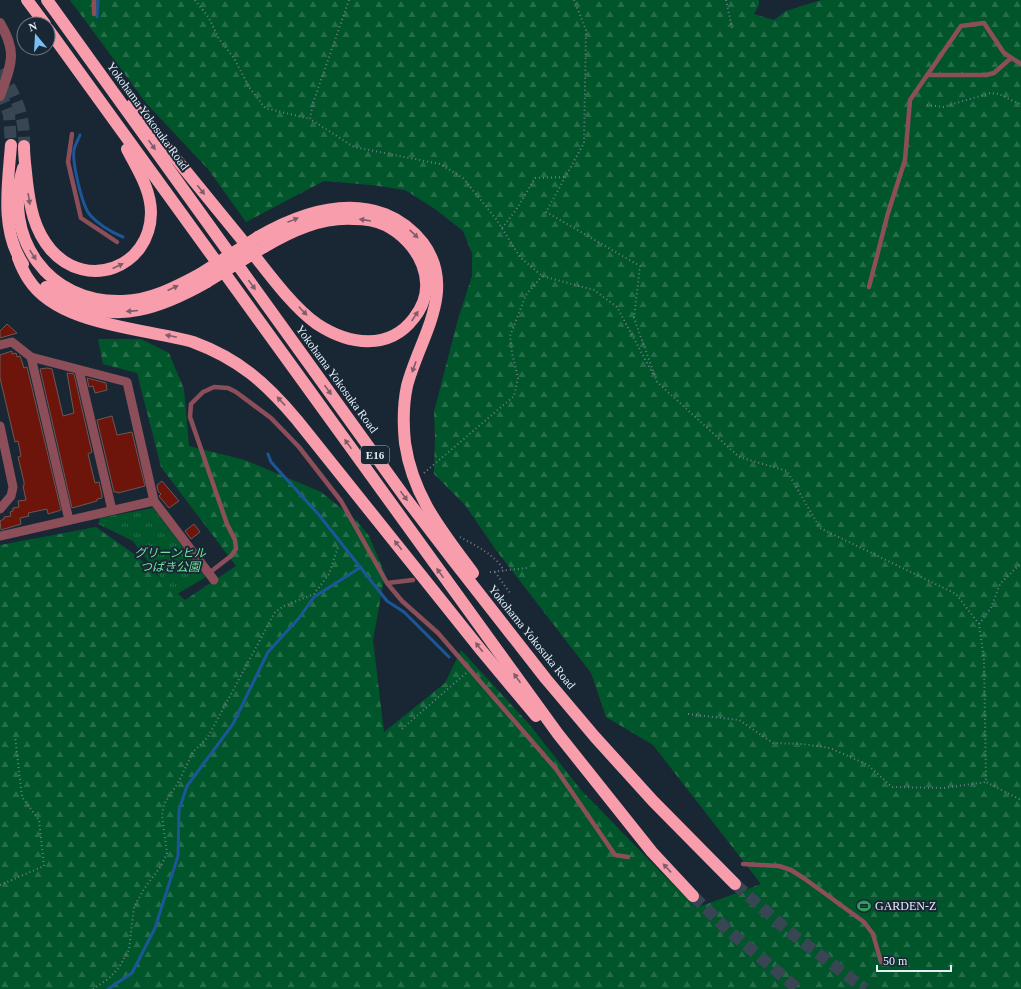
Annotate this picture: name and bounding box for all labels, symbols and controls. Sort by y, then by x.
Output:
north arrow [16,16,56,56]
text: N [27,20,39,33]
street label: Yokohama Yokosuka Road [104,59,192,173]
one-way arrow [148,140,156,151]
one-way arrow [197,184,206,195]
one-way arrow [26,193,32,205]
one-way arrow [287,216,299,222]
one-way arrow [359,217,371,223]
one-way arrow [409,229,419,239]
one-way arrow [29,250,37,261]
one-way arrow [112,263,123,269]
one-way arrow [248,279,257,290]
one-way arrow [167,285,179,291]
one-way arrow [298,306,308,316]
one-way arrow [126,307,138,314]
one-way arrow [411,310,419,321]
street label: Yokohama Yokosuka Road [293,322,381,436]
one-way arrow [164,333,177,339]
one-way arrow [410,362,416,374]
one-way arrow [324,385,333,396]
one-way arrow [276,396,285,406]
one-way arrow [344,439,352,450]
road number: E16 [361,446,389,464]
one-way arrow [400,490,409,501]
one-way arrow [393,540,402,551]
park label: グリーンヒル つばき公園 [134,546,207,574]
one-way arrow [436,567,444,578]
street label: Yokohama Yokosuka Road [486,582,578,692]
one-way arrow [474,642,483,653]
one-way arrow [513,672,521,683]
one-way arrow [662,862,671,873]
sports icon: GARDEN-Z [856,898,872,914]
place label: GARDEN-Z [875,899,936,913]
scale bar [877,947,951,973]
text: 50 m [883,954,908,968]

